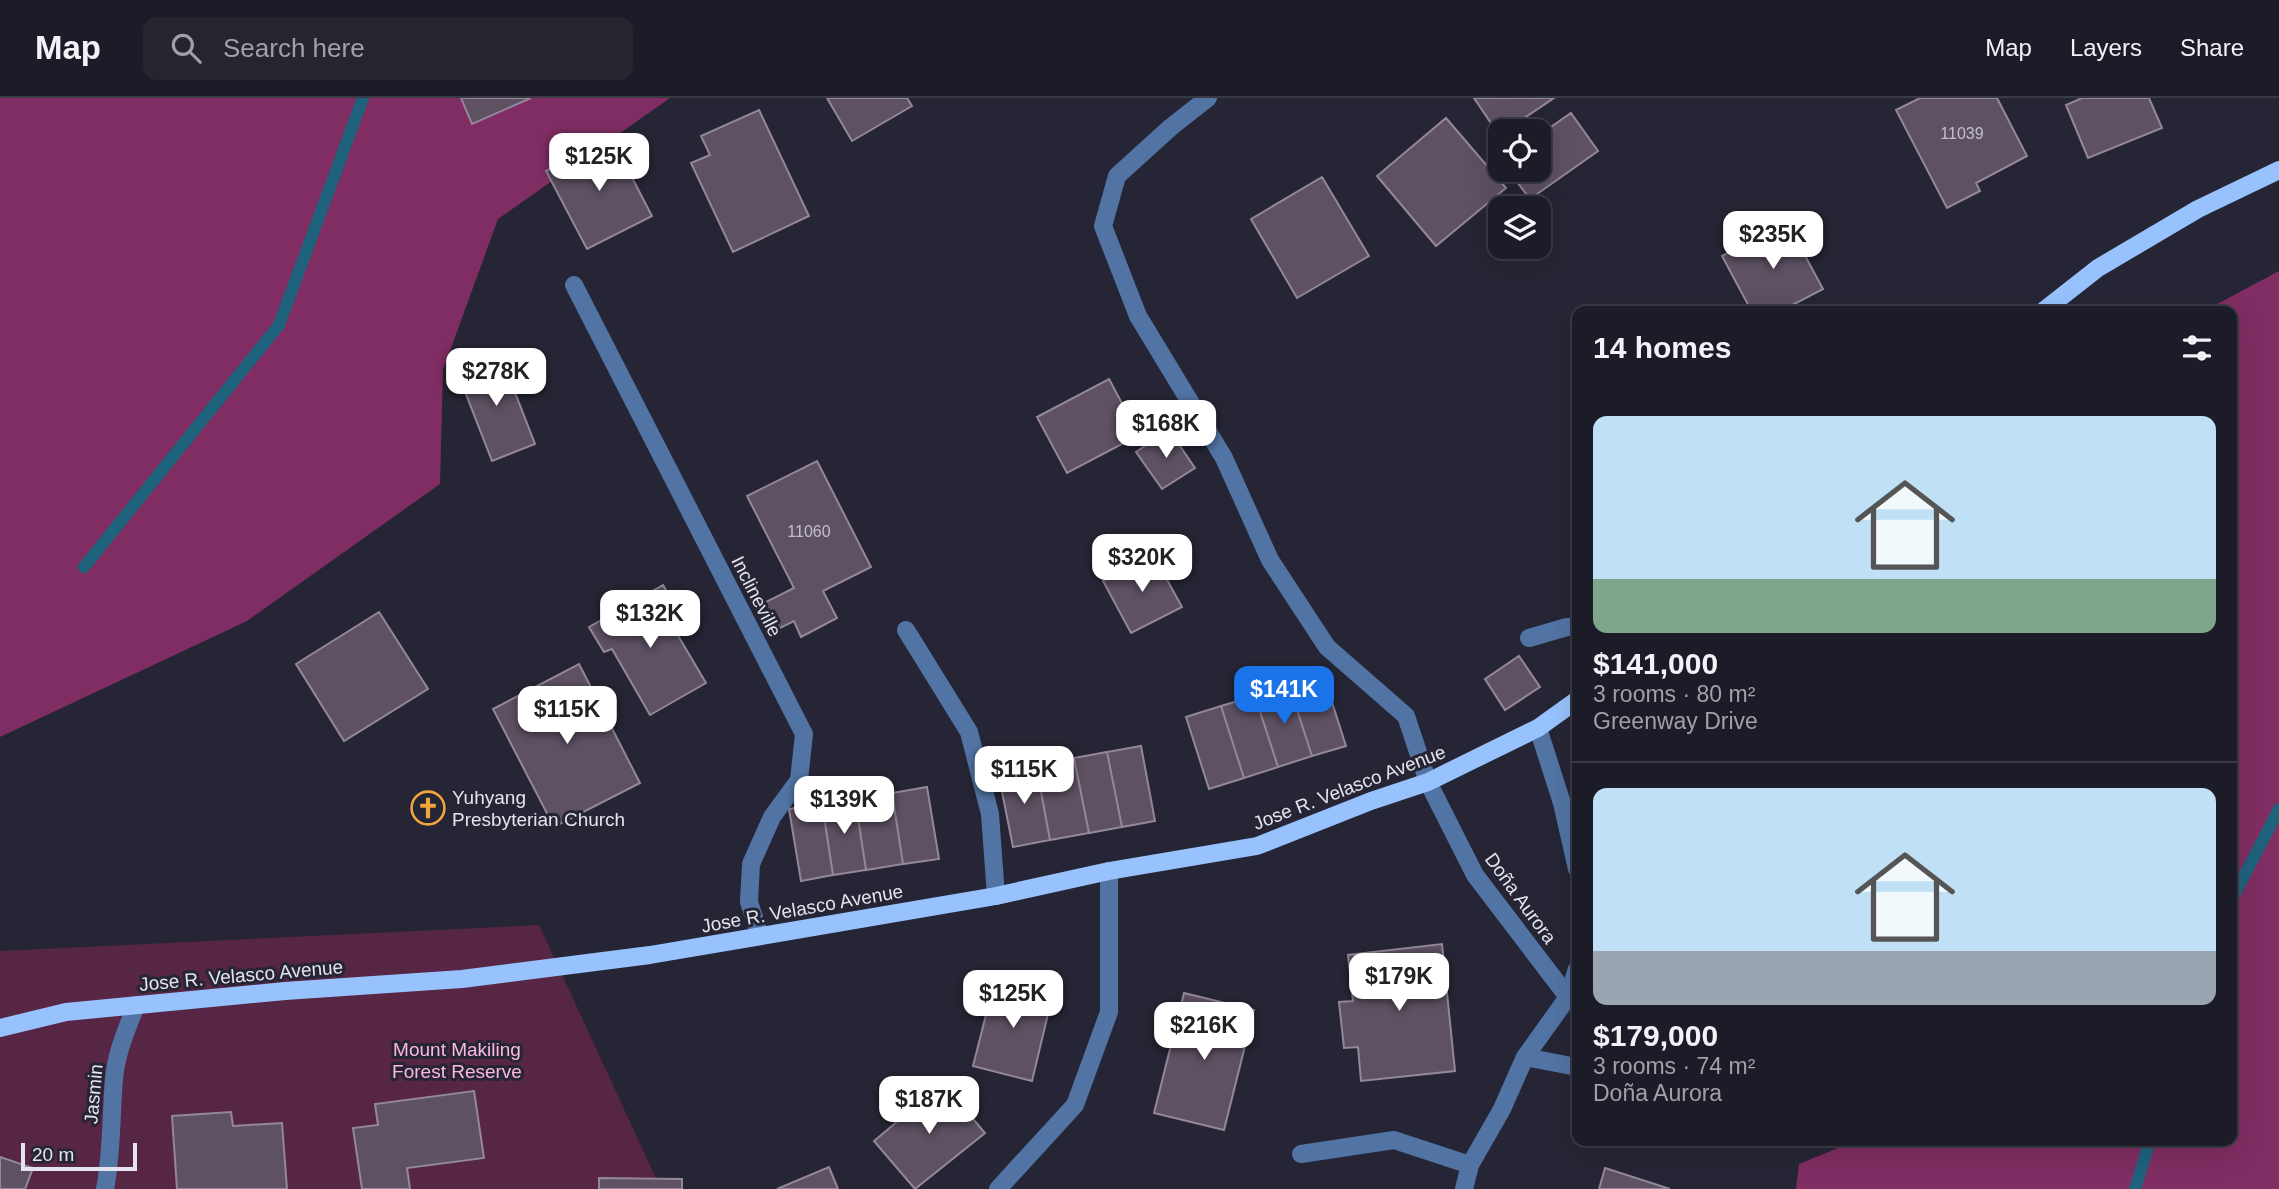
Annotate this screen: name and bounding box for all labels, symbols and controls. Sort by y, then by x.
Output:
search box [143,17,633,80]
text: Map [35,29,101,66]
icon: search [167,29,205,67]
text: Search here [223,33,365,63]
text: Map [1985,34,2032,61]
text: Layers [2070,34,2142,61]
text: Share [2180,34,2244,61]
map controls [1488,119,1551,259]
button: locate [1488,119,1551,182]
house number: 11039 [1940,125,1984,142]
pin: $125K [550,134,648,193]
text: $125K [565,143,633,169]
button: layers [1488,196,1551,259]
pin: $235K [1724,212,1822,271]
text: $235K [1739,221,1807,247]
icon: filters [2178,329,2216,367]
text: 14 homes [1593,331,1731,364]
pin: $278K [447,348,545,408]
text: $278K [462,358,530,384]
pin: $168K [1117,400,1215,460]
text: $168K [1132,410,1200,436]
icon: home [1842,462,1968,588]
house number: 11060 [787,523,831,540]
pin: $320K [1093,534,1191,594]
text: $320K [1108,544,1176,570]
street label: Inclineville [727,552,786,640]
pin: $132K [601,590,699,650]
text: $132K [616,600,684,626]
text: $141,000 [1593,647,1718,680]
pin: $141K [1235,666,1333,726]
text: $141K [1250,676,1318,702]
text: 3 rooms · 80 m² [1593,681,1755,707]
pin: $115K [518,686,616,746]
text: $115K [534,696,600,722]
text: Greenway Drive [1593,708,1758,734]
street label: Jose R. Velasco Avenue [1250,741,1448,834]
pin: $115K [975,746,1073,806]
text: $115K [991,756,1057,782]
pin: $139K [795,776,893,836]
text: $139K [810,786,878,812]
place label: Yuhyang Presbyterian Church [452,787,625,830]
church icon: Yuhyang Presbyterian Church [409,789,447,827]
icon: home [1842,834,1968,960]
street label: Doña Aurora [1481,849,1561,948]
street label: Jose R. Velasco Avenue [700,880,905,937]
pin: $179K [1350,954,1448,1013]
street label: Jose R. Velasco Avenue [138,956,344,995]
text: $179K [1365,963,1433,989]
pin: $125K [964,970,1062,1030]
text: $125K [979,980,1047,1006]
pin: $216K [1155,1002,1253,1062]
text: $216K [1170,1012,1238,1038]
text: $179,000 [1593,1019,1718,1052]
park label: Mount Makiling Forest Reserve [392,1039,522,1082]
text: 3 rooms · 74 m² [1593,1053,1755,1079]
street label: Jasmin [80,1063,107,1125]
pin: $187K [880,1076,978,1136]
text: Doña Aurora [1593,1080,1722,1106]
text: $187K [895,1086,963,1112]
scale bar [21,1140,136,1172]
text: 20 m [32,1144,74,1165]

